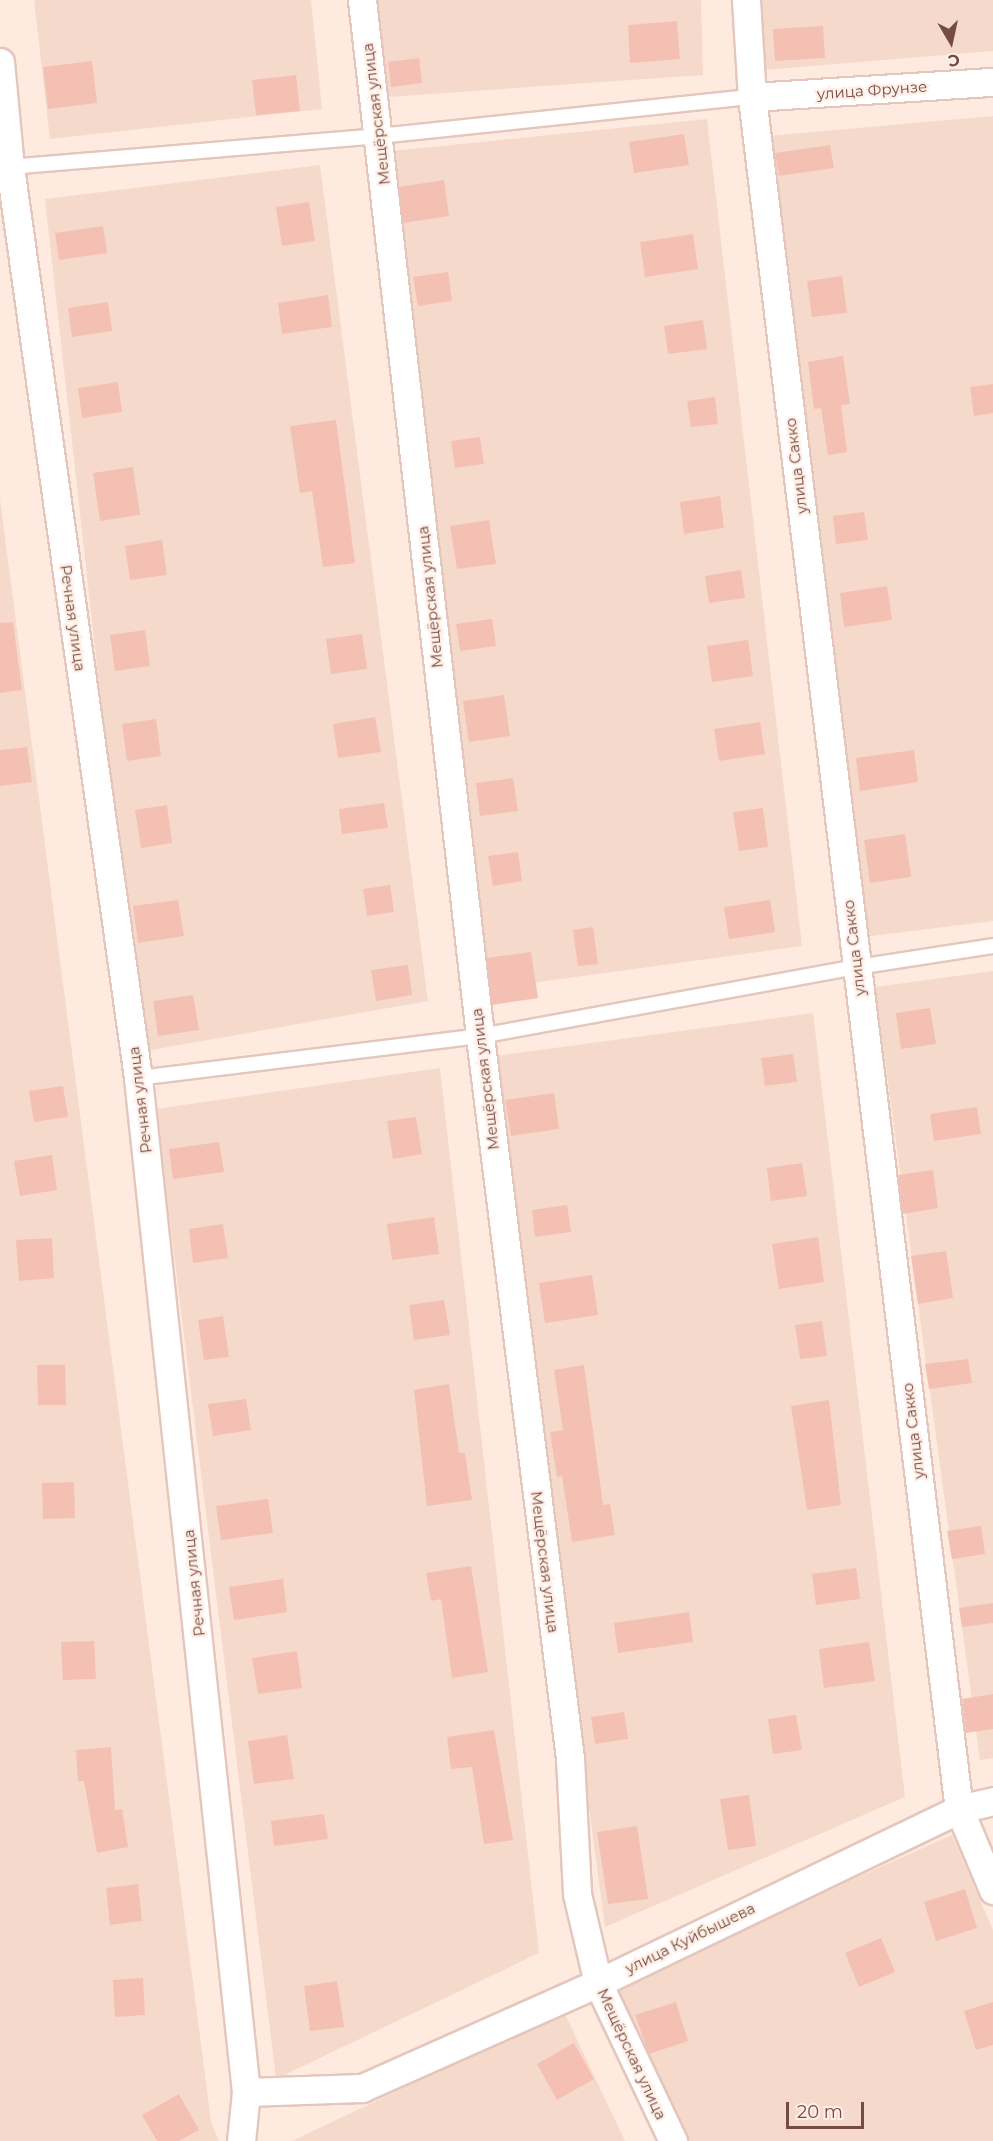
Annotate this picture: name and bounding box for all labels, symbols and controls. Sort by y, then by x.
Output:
north arrow [921,12,981,72]
street label: Мещёрская улица [358,42,394,186]
text: С [947,50,961,71]
street label: улица Фрунзе [816,77,928,103]
street label: улица Сакко [781,417,811,515]
street label: Мещёрская улица [414,525,446,669]
street label: Речная улица [57,564,89,672]
street label: улица Сакко [839,899,869,997]
street label: Мещёрская улица [467,1007,503,1151]
street label: Речная улица [125,1046,155,1154]
street label: улица Сакко [898,1382,928,1480]
street label: Мещёрская улица [527,1490,563,1634]
street label: Речная улица [179,1529,209,1637]
street label: улица Куйбышева [622,1899,758,1977]
street label: Мещёрская улица [594,1985,670,2123]
scale bar [789,2090,867,2128]
text: 20 m [797,2101,843,2123]

